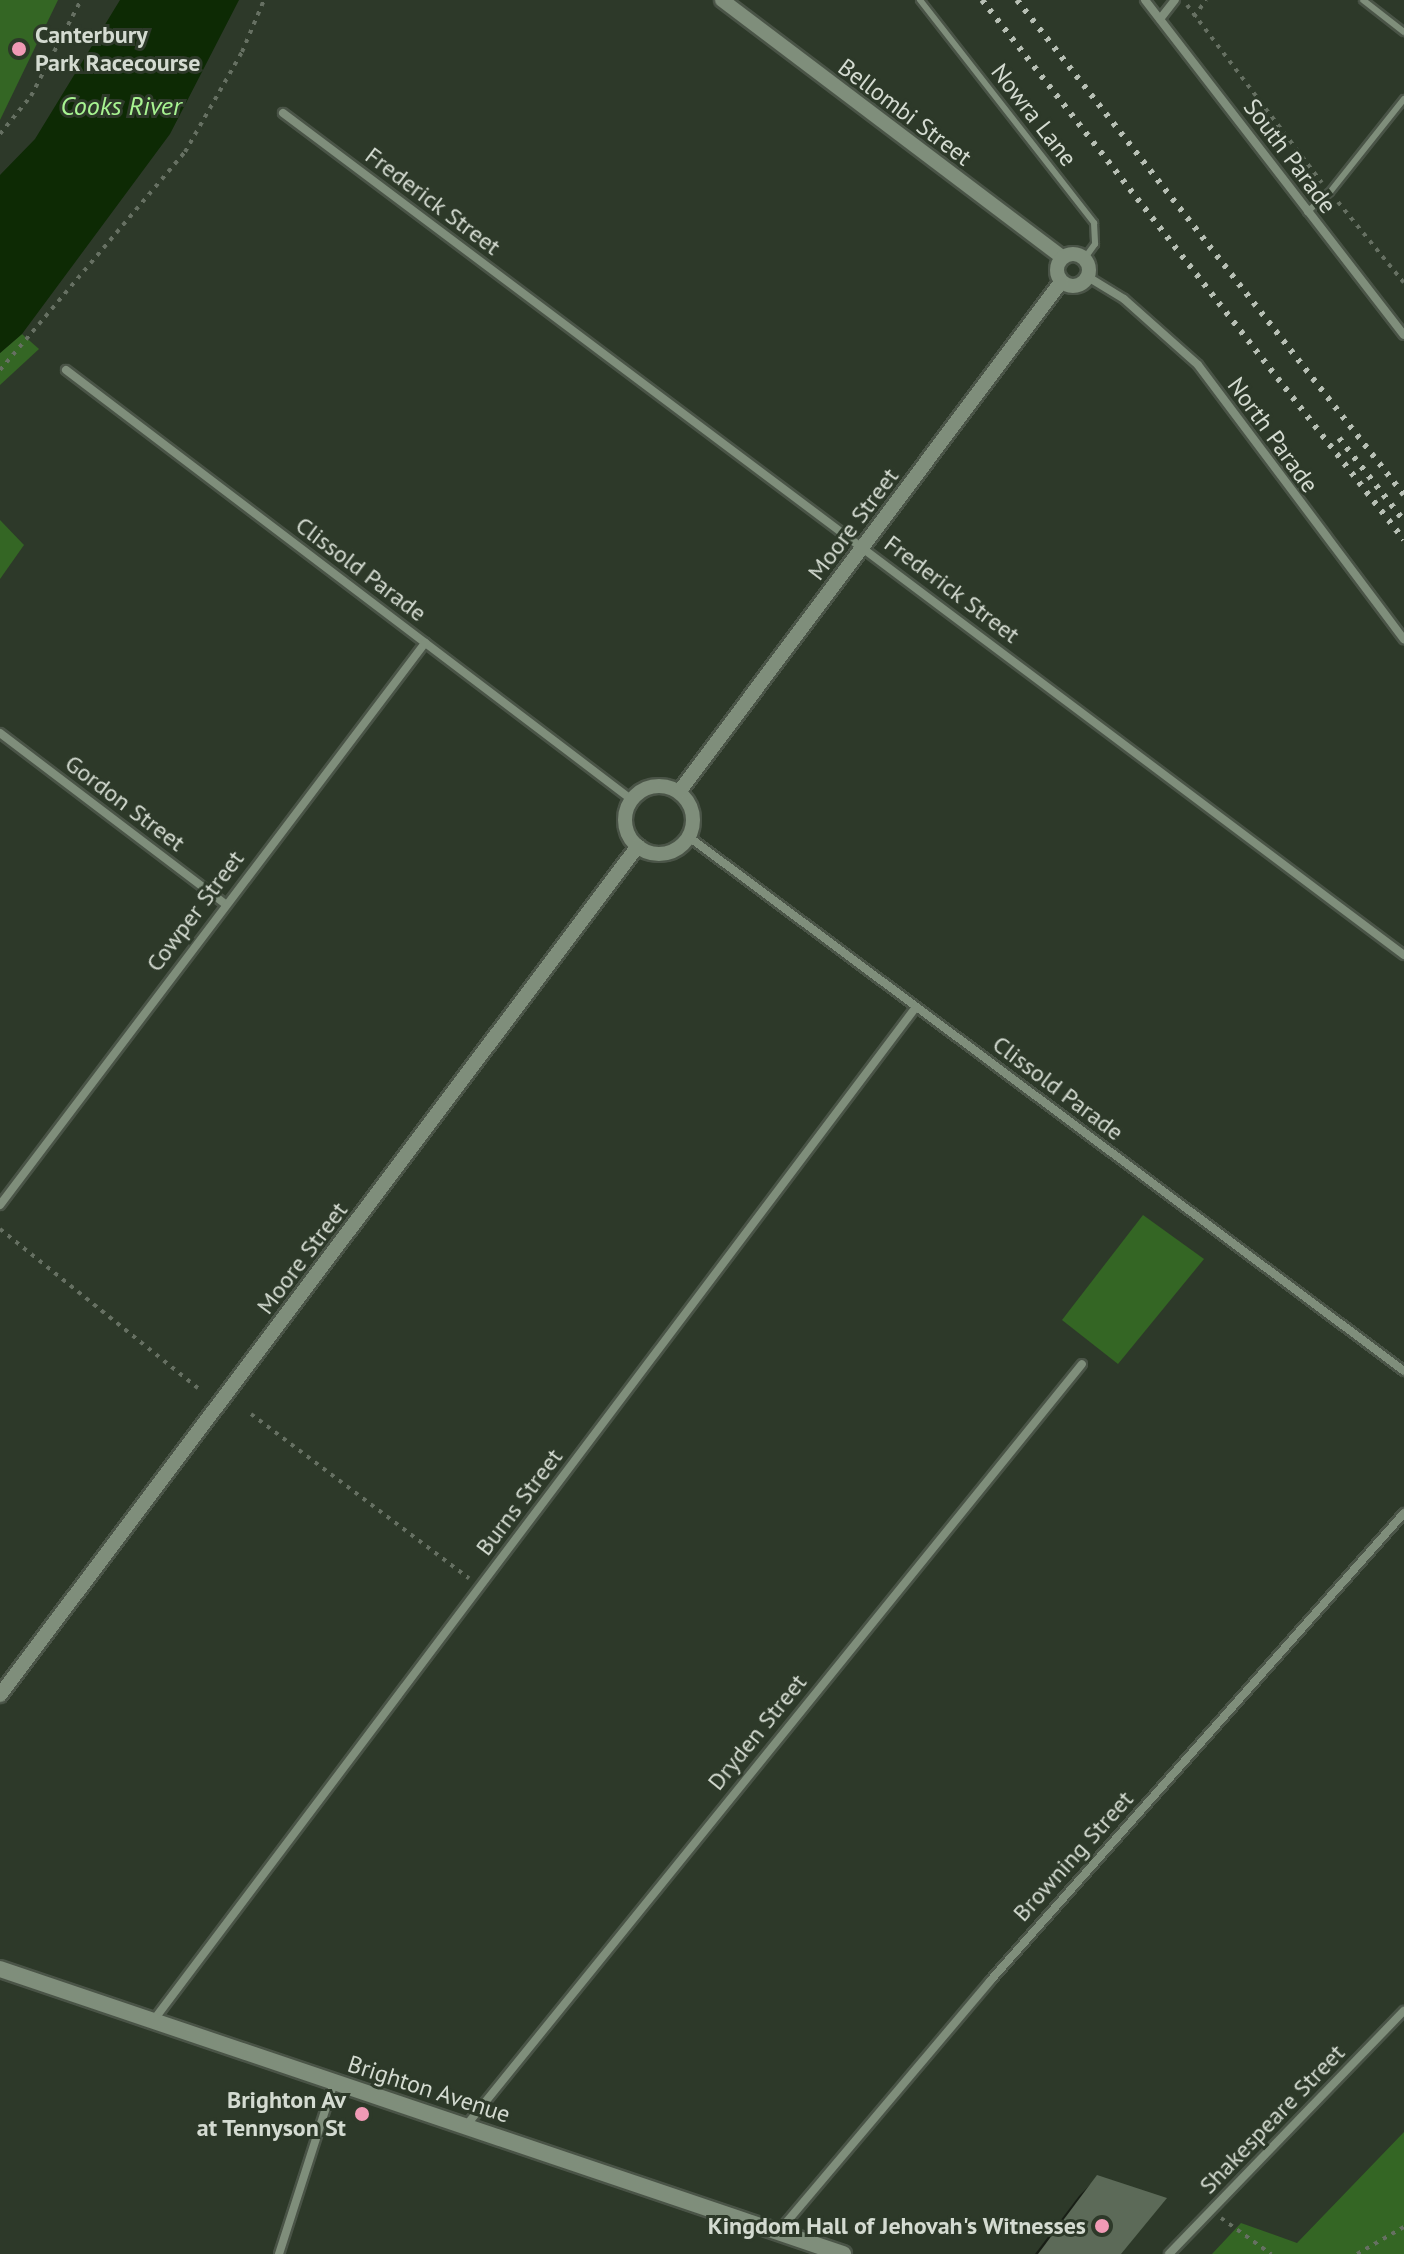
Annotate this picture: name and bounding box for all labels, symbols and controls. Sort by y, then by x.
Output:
place label: Canterbury Park Racecourse [35,21,201,77]
marker: Canterbury Park Racecourse [10,40,28,58]
street label: Bellombi Street [833,52,977,172]
street label: Nowra Lane [985,58,1083,172]
water label: Cooks River [61,90,181,122]
street label: South Parade [1238,93,1342,219]
street label: Frederick Street [359,141,507,261]
street label: North Parade [1222,372,1324,498]
street label: Moore Street [802,462,904,586]
street label: Clissold Parade [290,511,432,627]
street label: Frederick Street [878,529,1026,649]
street label: Gordon Street [60,749,190,857]
street label: Cowper Street [140,845,250,977]
street label: Clissold Parade [987,1030,1129,1146]
street label: Moore Street [251,1196,353,1320]
street label: Burns Street [470,1443,568,1561]
street label: Dryden Street [701,1668,813,1796]
street label: Browning Street [1007,1785,1139,1927]
street label: Shakespeare Street [1193,2038,1351,2200]
street label: Brighton Avenue [344,2049,514,2129]
place label: Brighton Av at Tennyson St [196,2086,346,2142]
marker: Brighton Av at Tennyson St [353,2105,371,2123]
place label: Kingdom Hall of Jehovah's Witnesses [707,2212,1086,2240]
marker: Kingdom Hall of Jehovah's Witnesses [1093,2217,1111,2235]

